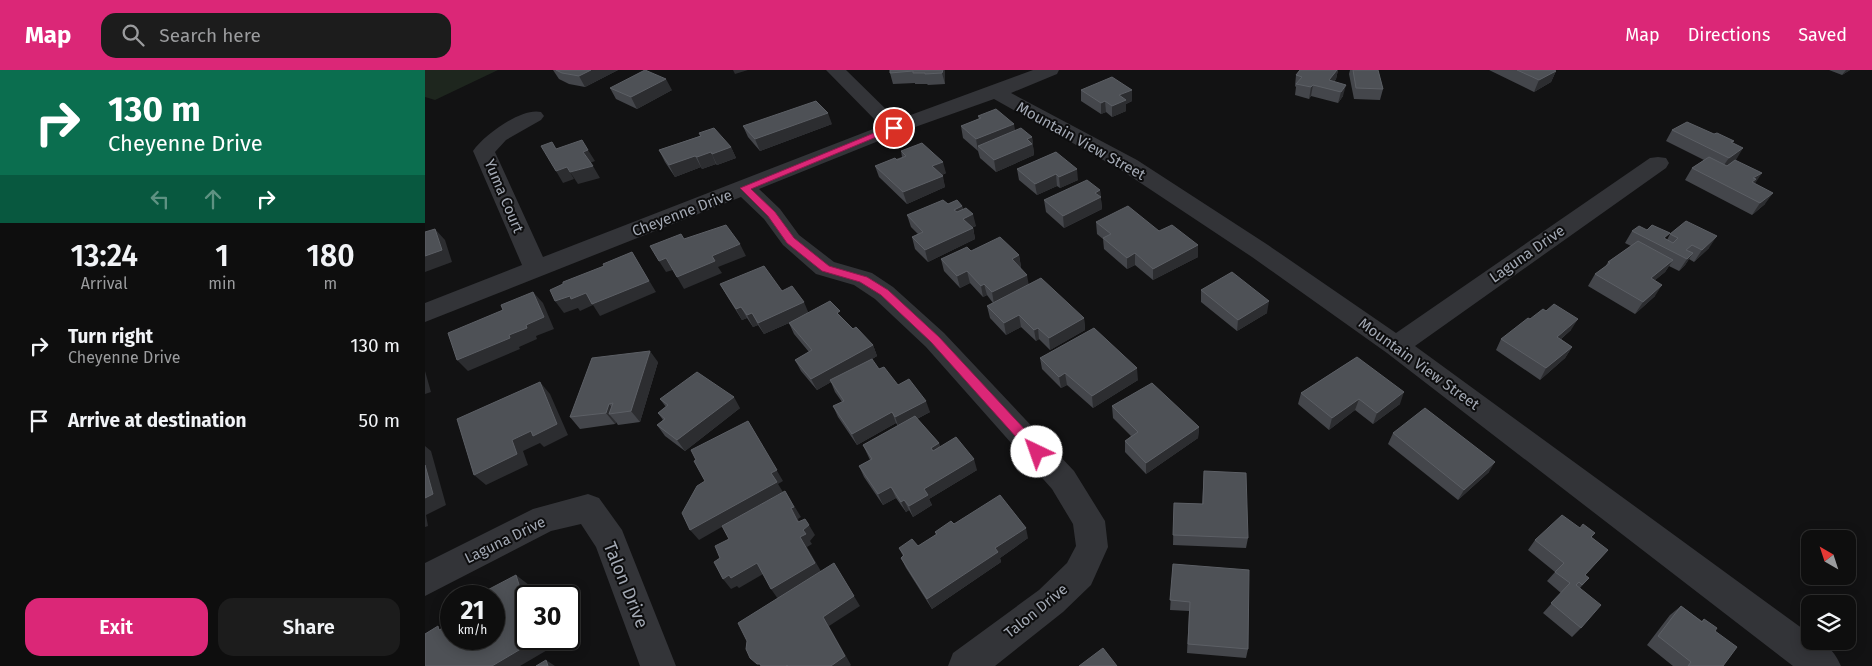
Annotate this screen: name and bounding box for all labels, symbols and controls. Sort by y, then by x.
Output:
search box [101,13,451,58]
text: Map [25,21,71,49]
icon: search [119,21,147,49]
text: Search here [159,24,261,47]
text: Map [1625,24,1660,46]
text: Directions [1688,24,1770,46]
text: Saved [1798,24,1847,46]
text: 130 m [108,88,201,130]
icon: right [25,90,90,155]
street label: Mountain View Street [1013,98,1149,184]
pin [873,107,915,149]
icon: arrive [880,114,908,142]
text: Cheyenne Drive [108,130,263,157]
street label: Yuma Court [480,157,528,236]
icon: left [146,185,174,213]
icon: ahead [199,185,227,213]
icon: right [252,185,280,213]
street label: Cheyenne Drive [629,186,735,240]
street label: Laguna Drive [1486,221,1568,287]
text: 13:24 [70,238,138,274]
text: 1 [215,238,229,274]
text: 180 [306,238,355,274]
text: Arrival [81,274,128,293]
text: min [208,274,236,293]
text: m [324,274,337,293]
street label: Mountain View Street [1355,314,1483,414]
text: Turn right [68,325,153,348]
icon: right [25,332,53,360]
text: 130 m [350,334,400,357]
text: Cheyenne Drive [68,348,181,367]
icon: arrive [25,407,53,435]
text: Arrive at destination [68,409,247,432]
text: 50 m [359,409,400,432]
position arrow [1010,425,1062,477]
street label: Laguna Drive [462,513,548,567]
north arrow [1801,530,1856,585]
map controls [1801,530,1856,650]
street label: Talon Drive [599,539,653,631]
street label: Talon Drive [1001,580,1071,642]
speed limit sign: 30 [515,585,580,650]
button: layers [1801,595,1856,650]
text: 21 [461,596,484,626]
button: Exit [25,598,208,656]
button: Share [218,598,400,656]
text: km/h [458,623,487,637]

